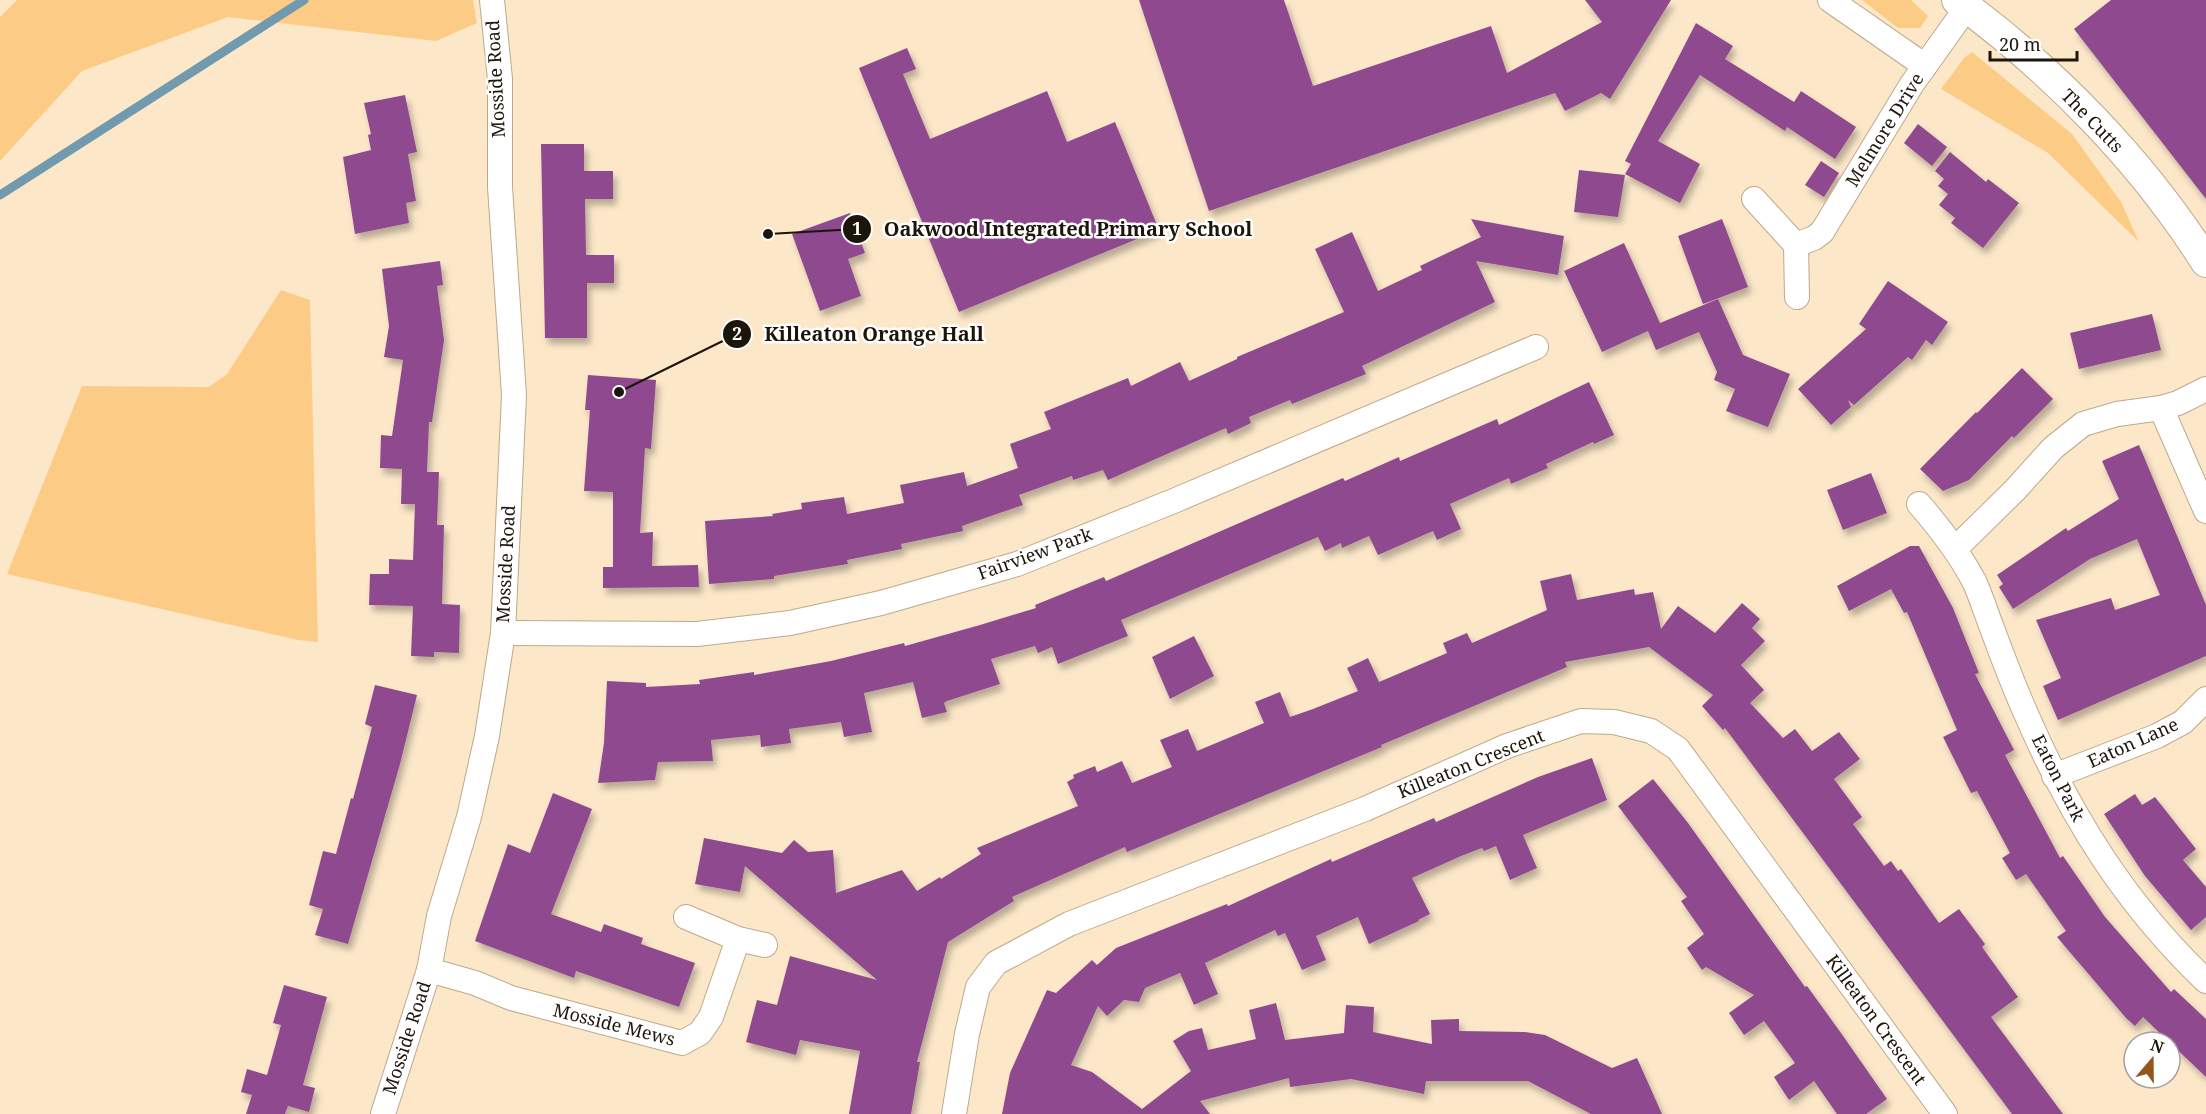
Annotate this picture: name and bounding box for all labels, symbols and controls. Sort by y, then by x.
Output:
street label: Mosside Road [480,19,510,139]
scale bar [1990,24,2077,62]
text: 20 m [1999,32,2041,56]
street label: Melmore Drive [1840,68,1929,191]
street label: The Cutts [2056,83,2129,157]
callout: Oakwood Integrated Primary School [842,210,1264,248]
text: Oakwood Integrated Primary School [884,215,1252,242]
text: 1 [852,216,862,240]
callout: Killeaton Orange Hall [722,315,996,353]
text: Killeaton Orange Hall [764,320,984,347]
text: 2 [732,321,742,345]
street label: Mosside Road [490,504,520,624]
street label: Fairview Park [974,521,1096,585]
street label: Eaton Lane [2083,711,2182,773]
street label: Killeaton Crescent [1394,723,1547,803]
street label: Eaton Park [2027,730,2091,825]
street label: Killeaton Crescent [1821,949,1932,1090]
street label: Mosside Road [376,978,436,1098]
street label: Mosside Mews [551,997,678,1051]
north arrow [2122,1030,2182,1090]
text: N [2147,1033,2167,1059]

